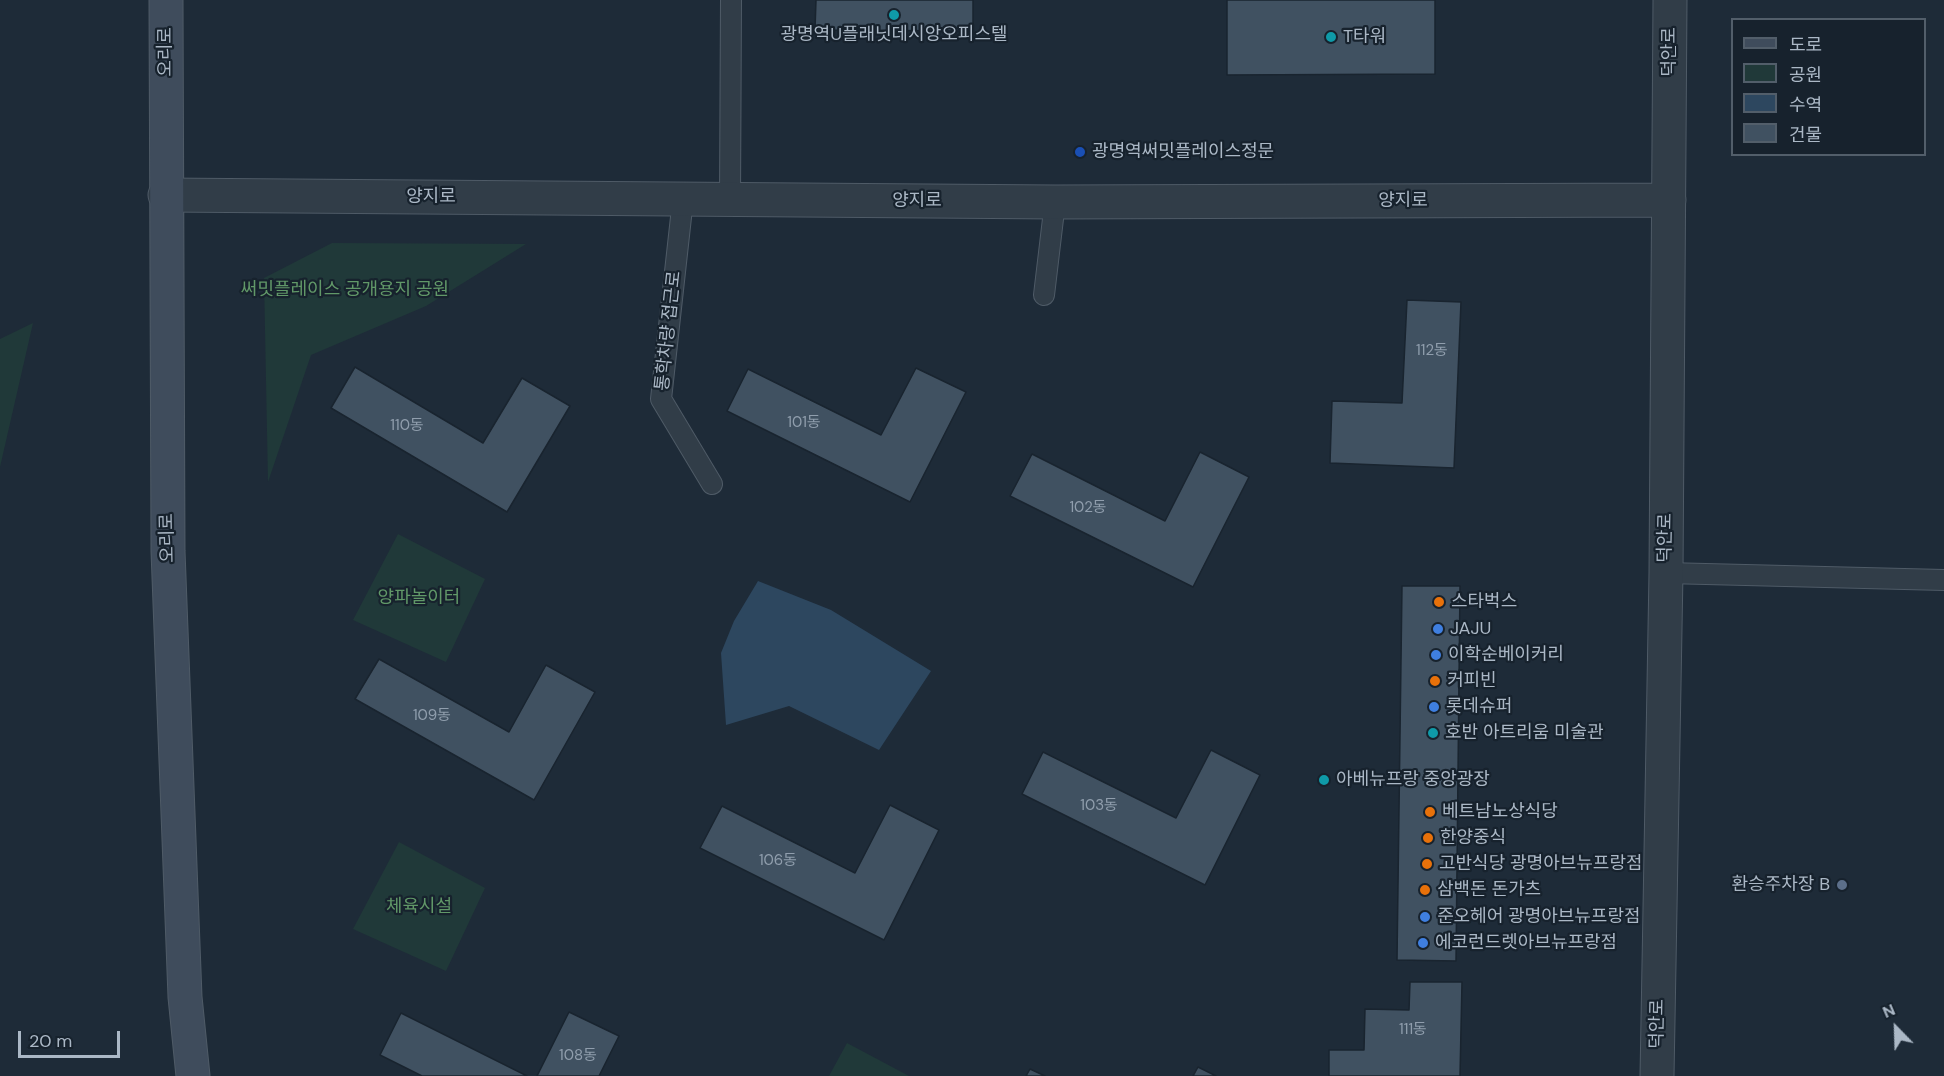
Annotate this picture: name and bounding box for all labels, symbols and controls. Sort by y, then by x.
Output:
marker: 광명역U플래닛데시앙오피스텔 [887,8,901,22]
legend [1731,18,1926,156]
place label: 광명역U플래닛데시앙오피스텔 [780,24,1008,46]
place label: T타워 [1343,26,1386,48]
street label: 오리로 [155,27,177,77]
street label: 덕안로 [1659,27,1681,77]
marker: T타워 [1324,30,1338,44]
text: 도로 [1789,33,1822,57]
text: 공원 [1789,63,1822,87]
text: 수역 [1789,93,1822,117]
text: 건물 [1789,123,1822,147]
place label: 광명역써밋플레이스정문 [1092,141,1274,163]
marker: 광명역써밋플레이스정문 [1073,145,1087,159]
street label: 양지로 [406,186,456,208]
street label: 양지로 [892,190,942,212]
street label: 양지로 [1378,190,1428,212]
street label: 통학차량 접근로 [652,270,686,392]
park label: 써밋플레이스 공개용지 공원 [241,279,449,301]
house number: 112동 [1416,342,1448,360]
house number: 101동 [787,414,821,432]
house number: 110동 [390,417,424,435]
house number: 102동 [1069,499,1107,517]
street label: 오리로 [157,513,179,563]
street label: 덕안로 [1655,513,1677,563]
park label: 양파놀이터 [378,587,460,609]
place label: 스타벅스 [1451,591,1517,613]
marker: 스타벅스 [1432,595,1446,609]
place label: JAJU [1450,618,1491,640]
marker: JAJU [1431,622,1445,636]
place label: 이학순베이커리 [1448,644,1564,666]
marker: 이학순베이커리 [1429,648,1443,662]
place label: 커피빈 [1447,670,1497,692]
marker: 커피빈 [1428,674,1442,688]
place label: 롯데슈퍼 [1446,696,1512,718]
marker: 롯데슈퍼 [1427,700,1441,714]
house number: 109동 [413,707,451,725]
place label: 호반 아트리움 미술관 [1445,722,1604,744]
marker: 호반 아트리움 미술관 [1426,726,1440,740]
place label: 아베뉴프랑 중앙광장 [1336,769,1490,791]
marker: 아베뉴프랑 중앙광장 [1317,773,1331,787]
house number: 103동 [1080,797,1118,815]
place label: 베트남노상식당 [1442,801,1558,823]
marker: 베트남노상식당 [1423,805,1437,819]
place label: 한양중식 [1440,827,1506,849]
marker: 한양중식 [1421,831,1435,845]
house number: 106동 [759,852,797,870]
place label: 고반식당 광명아브뉴프랑점 [1439,853,1643,875]
marker: 고반식당 광명아브뉴프랑점 [1420,857,1434,871]
place label: 환승주차장 B [1732,874,1830,896]
marker: 환승주차장 B [1835,878,1849,892]
place label: 삼백돈 돈가츠 [1437,879,1541,901]
marker: 삼백돈 돈가츠 [1418,883,1432,897]
park label: 체육시설 [386,896,452,918]
place label: 준오헤어 광명아브뉴프랑점 [1437,906,1641,928]
marker: 준오헤어 광명아브뉴프랑점 [1418,910,1432,924]
place label: 에코런드렛아브뉴프랑점 [1435,932,1617,954]
marker: 에코런드렛아브뉴프랑점 [1416,936,1430,950]
north arrow [1866,998,1926,1058]
street label: 덕안로 [1647,999,1669,1049]
text: N [1879,999,1898,1023]
scale bar [21,1019,123,1057]
house number: 111동 [1399,1021,1427,1039]
text: 20 m [29,1029,72,1053]
house number: 108동 [559,1047,597,1065]

